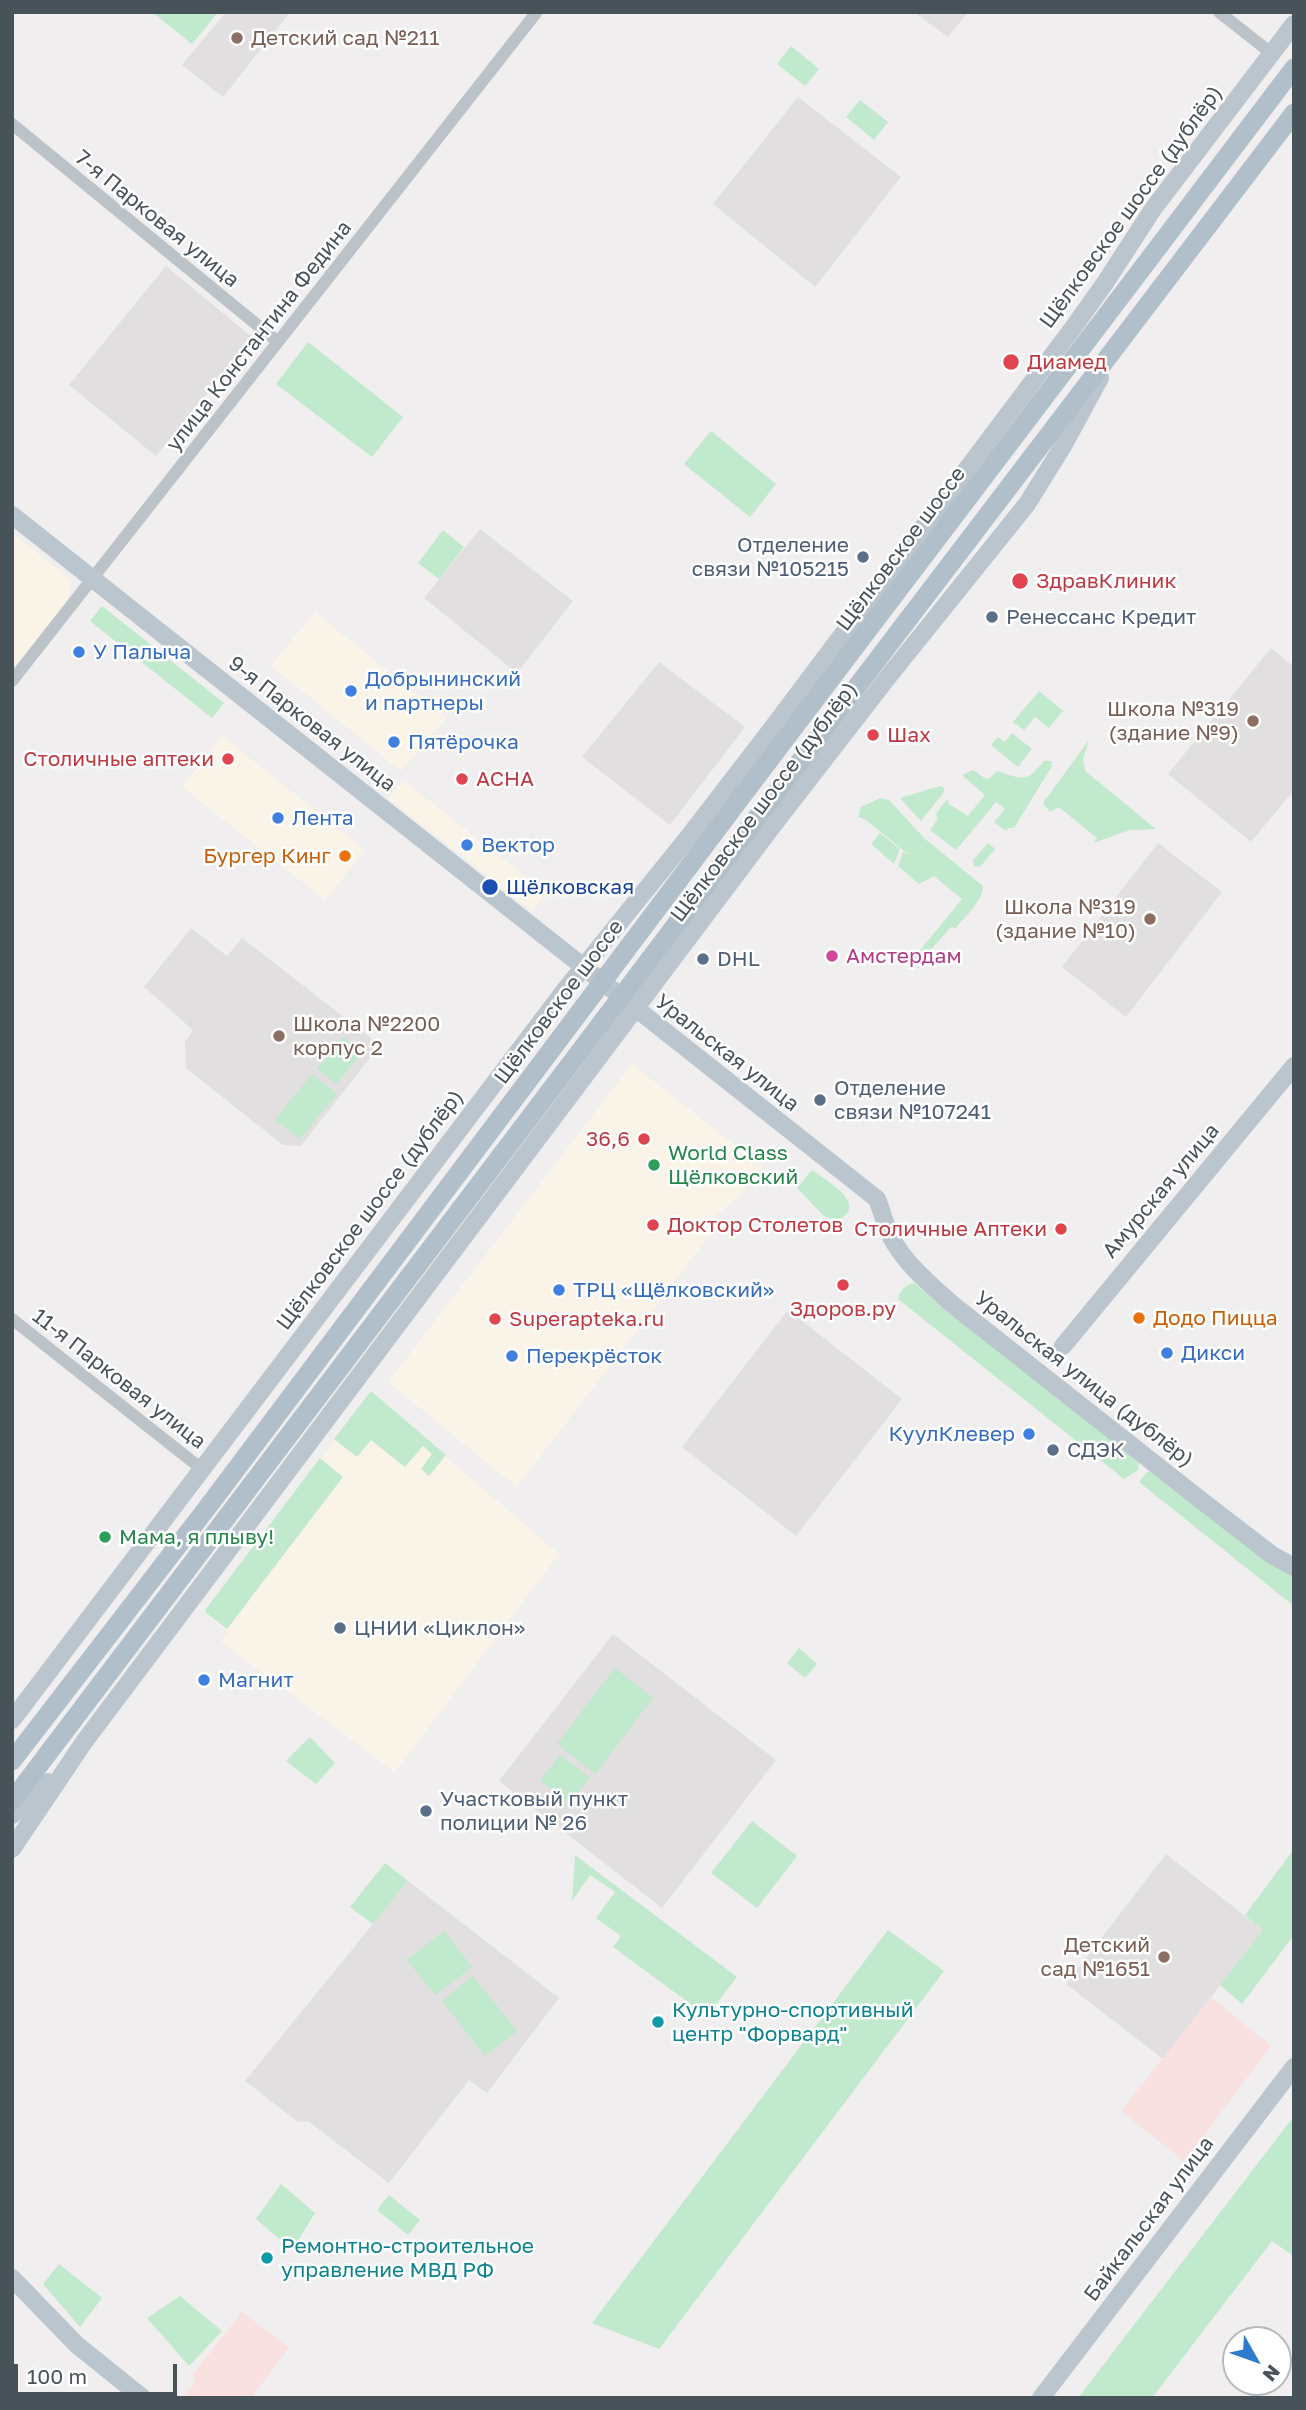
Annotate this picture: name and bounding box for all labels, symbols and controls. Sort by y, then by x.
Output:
place label: Детский сад №211 [251,25,439,51]
marker: Детский сад №211 [229,30,245,46]
street label: Щёлковское шоссе (дублёр) [1034,81,1228,333]
street label: 7-я Парковая улица [70,145,244,293]
street label: улица Константина Федина [161,216,357,456]
place label: Диамед [1027,349,1107,375]
marker: Диамед [1001,352,1021,372]
street label: Щёлковское шоссе [831,462,971,636]
place label: Отделение связи №105215 [692,532,849,582]
marker: Отделение связи №105215 [855,549,871,565]
place label: ЗдравКлиник [1036,568,1176,594]
marker: ЗдравКлиник [1010,571,1030,591]
place label: Ренессанс Кредит [1006,604,1196,630]
marker: Ренессанс Кредит [984,609,1000,625]
place label: У Палыча [93,639,191,665]
marker: У Палыча [71,644,87,660]
street label: 9-я Парковая улица [223,651,401,797]
place label: Добрынинский и партнеры [365,666,521,716]
street label: Щёлковское шоссе (дублёр) [665,677,863,927]
marker: Добрынинский и партнеры [343,683,359,699]
place label: Школа №319 (здание №9) [1107,696,1239,746]
marker: Школа №319 (здание №9) [1245,713,1261,729]
place label: Шах [887,722,931,748]
marker: Шах [865,727,881,743]
place label: Пятёрочка [408,729,519,755]
marker: Пятёрочка [386,734,402,750]
place label: Столичные аптеки [23,746,214,772]
marker: Столичные аптеки [220,751,236,767]
place label: АСНА [476,766,534,792]
marker: АСНА [454,771,470,787]
place label: Лента [292,805,354,831]
marker: Лента [270,810,286,826]
place label: Вектор [481,832,555,858]
marker: Вектор [459,837,475,853]
place label: Бургер Кинг [203,843,331,869]
marker: Бургер Кинг [337,848,353,864]
place label: Щёлковская [506,874,634,900]
marker: Щёлковская [480,877,500,897]
place label: Школа №319 (здание №10) [995,894,1136,944]
marker: Школа №319 (здание №10) [1142,911,1158,927]
street label: Щёлковское шоссе [489,915,629,1089]
place label: Амстердам [846,943,961,969]
place label: DHL [717,946,760,972]
marker: Амстердам [824,948,840,964]
marker: DHL [695,951,711,967]
street label: Уральская улица [650,989,804,1117]
place label: Школа №2200 корпус 2 [293,1011,440,1061]
marker: Школа №2200 корпус 2 [271,1028,287,1044]
place label: Отделение связи №107241 [834,1075,991,1125]
street label: Щёлковское шоссе (дублёр) [271,1085,469,1335]
marker: Отделение связи №107241 [812,1092,828,1108]
street label: Амурская улица [1097,1119,1225,1263]
place label: 36,6 [586,1126,630,1152]
marker: 36,6 [636,1131,652,1147]
place label: World Class Щёлковский [668,1140,798,1190]
marker: World Class Щёлковский [646,1157,662,1173]
place label: Доктор Столетов [667,1212,843,1238]
place label: Столичные Аптеки [854,1216,1047,1242]
marker: Доктор Столетов [645,1217,661,1233]
marker: Столичные Аптеки [1053,1221,1069,1237]
place label: ТРЦ «Щёлковский» [573,1277,774,1303]
marker: Здоров.ру [835,1277,851,1293]
marker: ТРЦ «Щёлковский» [551,1282,567,1298]
street label: Уральская улица (дублёр) [970,1286,1198,1472]
place label: Здоров.ру [790,1296,896,1322]
street label: 11-я Парковая улица [27,1304,211,1454]
place label: Додо Пицца [1153,1305,1278,1331]
place label: Superapteka.ru [509,1306,664,1332]
marker: Додо Пицца [1131,1310,1147,1326]
marker: Superapteka.ru [487,1311,503,1327]
place label: Дикси [1181,1340,1245,1366]
place label: Перекрёсток [526,1343,662,1369]
marker: Дикси [1159,1345,1175,1361]
marker: Перекрёсток [504,1348,520,1364]
place label: КуулКлевер [889,1421,1015,1447]
marker: КуулКлевер [1021,1426,1037,1442]
place label: СДЭК [1067,1437,1125,1463]
marker: СДЭК [1045,1442,1061,1458]
place label: Мама, я плыву! [119,1524,274,1550]
marker: Мама, я плыву! [97,1529,113,1545]
place label: ЦНИИ «Циклон» [354,1615,525,1641]
marker: ЦНИИ «Циклон» [332,1620,348,1636]
place label: Магнит [218,1667,293,1693]
marker: Магнит [196,1672,212,1688]
place label: Участковый пункт полиции № 26 [440,1786,628,1836]
marker: Участковый пункт полиции № 26 [418,1803,434,1819]
place label: Детский сад №1651 [1040,1932,1150,1982]
marker: Детский сад №1651 [1156,1949,1172,1965]
place label: Культурно-спортивный центр "Форвард" [672,1997,913,2047]
marker: Культурно-спортивный центр "Форвард" [650,2014,666,2030]
street label: Байкальская улица [1079,2132,1219,2306]
place label: Ремонтно-строительное управление МВД РФ [281,2233,534,2283]
marker: Ремонтно-строительное управление МВД РФ [259,2250,275,2266]
north arrow [1222,2326,1292,2396]
scale bar [18,2350,180,2394]
text: N [1258,2361,1285,2386]
text: 100 m [27,2363,87,2389]

